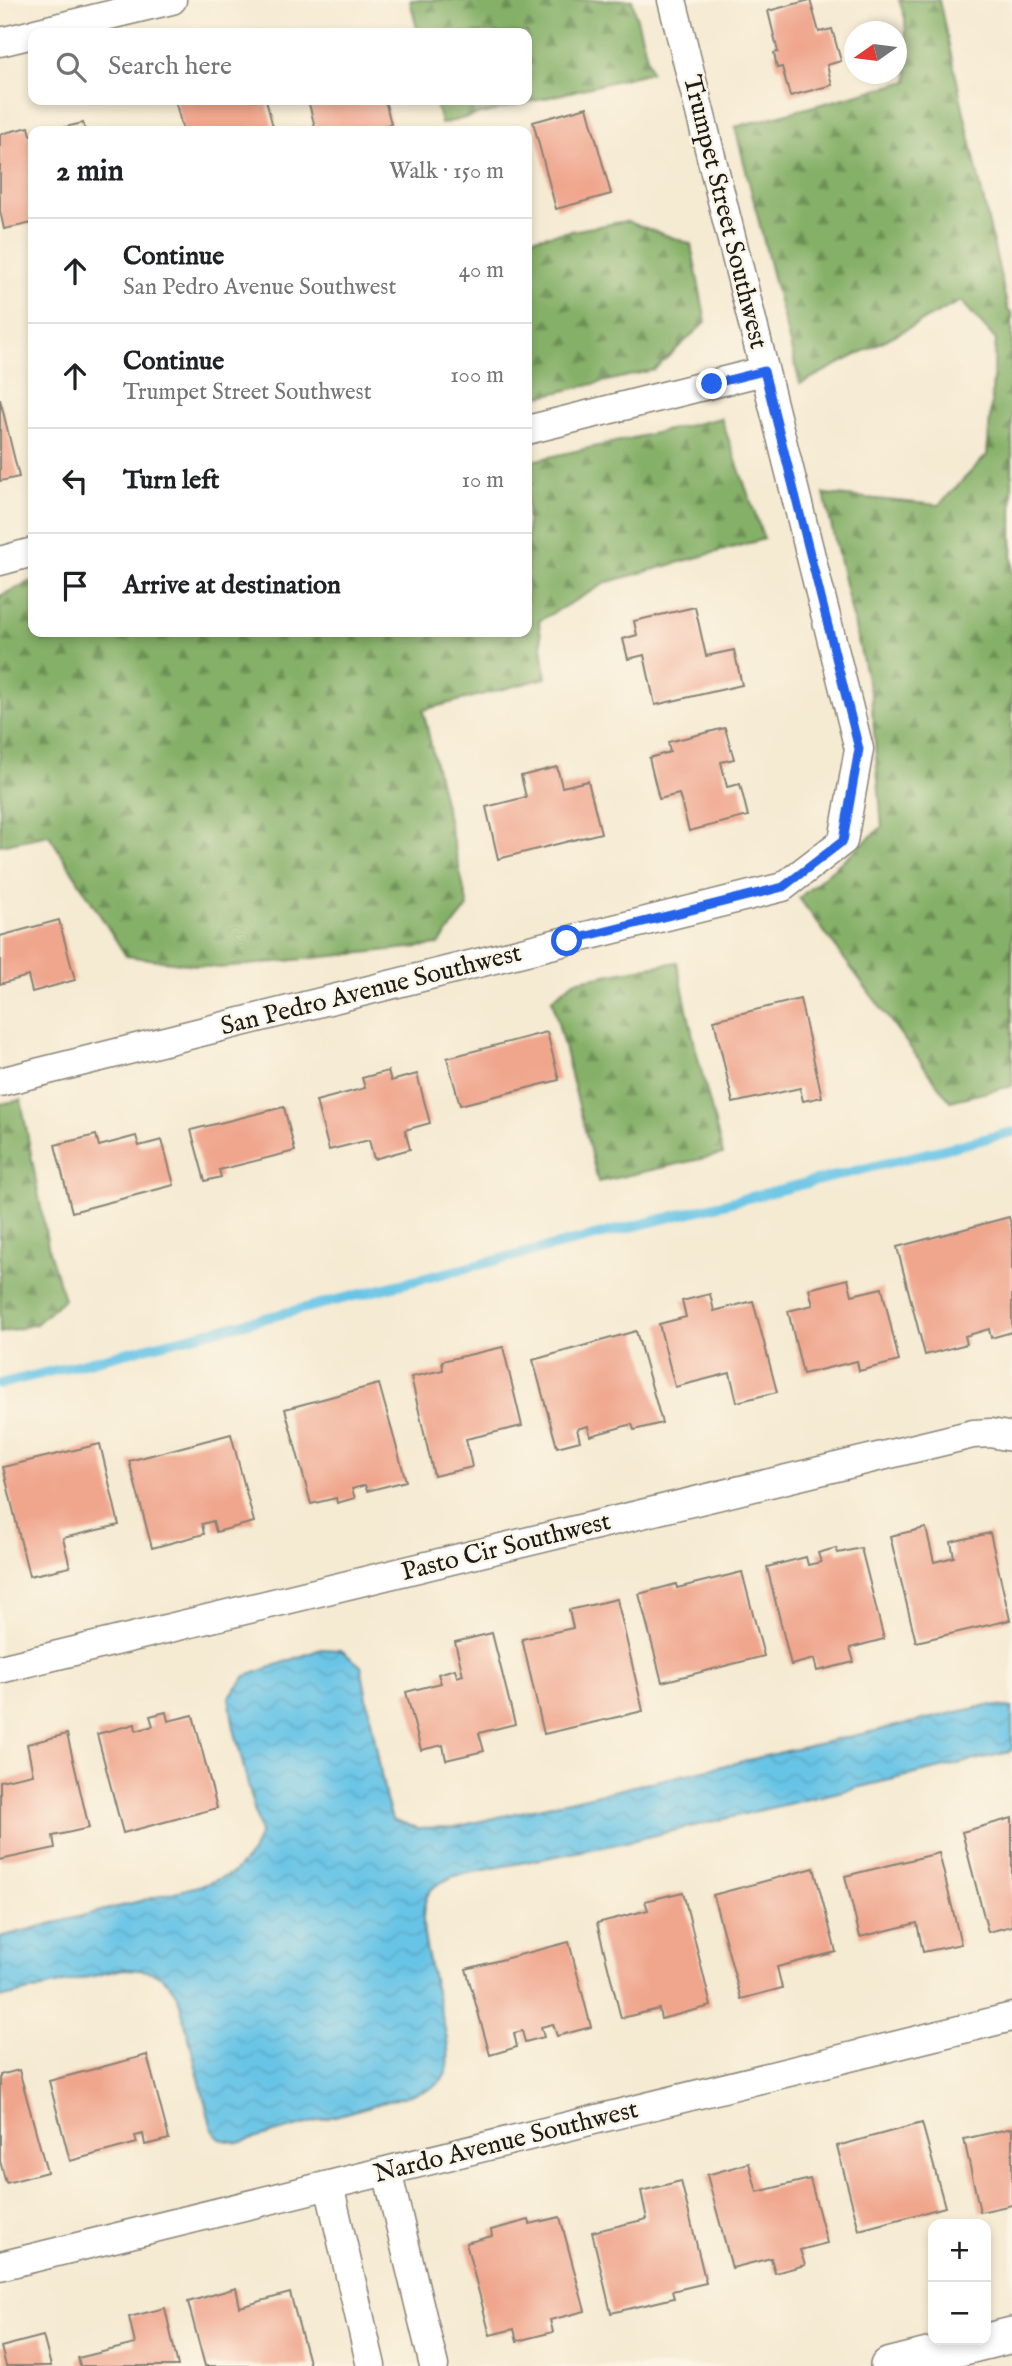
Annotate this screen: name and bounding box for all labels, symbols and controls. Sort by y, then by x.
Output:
north arrow [844,21,907,84]
search box [28,28,532,105]
icon: search [52,48,90,86]
text: Search here [108,50,232,83]
street label: Trumpet Street Southwest [675,72,775,352]
text: 2 min [56,153,124,191]
text: Walk · 150 m [389,157,504,186]
text: Continue [123,240,224,273]
icon: ahead [56,252,94,290]
text: 40 m [459,256,504,285]
text: San Pedro Avenue Southwest [123,273,396,302]
text: Continue [123,345,224,378]
icon: ahead [56,357,94,395]
text: 100 m [450,361,504,390]
route end [696,368,727,399]
text: Trumpet Street Southwest [123,378,372,407]
icon: left [56,462,94,500]
text: Turn left [123,464,220,497]
text: 10 m [461,466,504,495]
icon: arrive [56,567,94,605]
text: Arrive at destination [123,569,341,602]
route start [551,925,582,956]
street label: San Pedro Avenue Southwest [217,937,525,1043]
street label: Pasto Cir Southwest [398,1505,614,1589]
street label: Nardo Avenue Southwest [370,2093,642,2191]
map controls [928,2219,991,2345]
button: + [928,2219,991,2282]
button: − [928,2282,991,2345]

